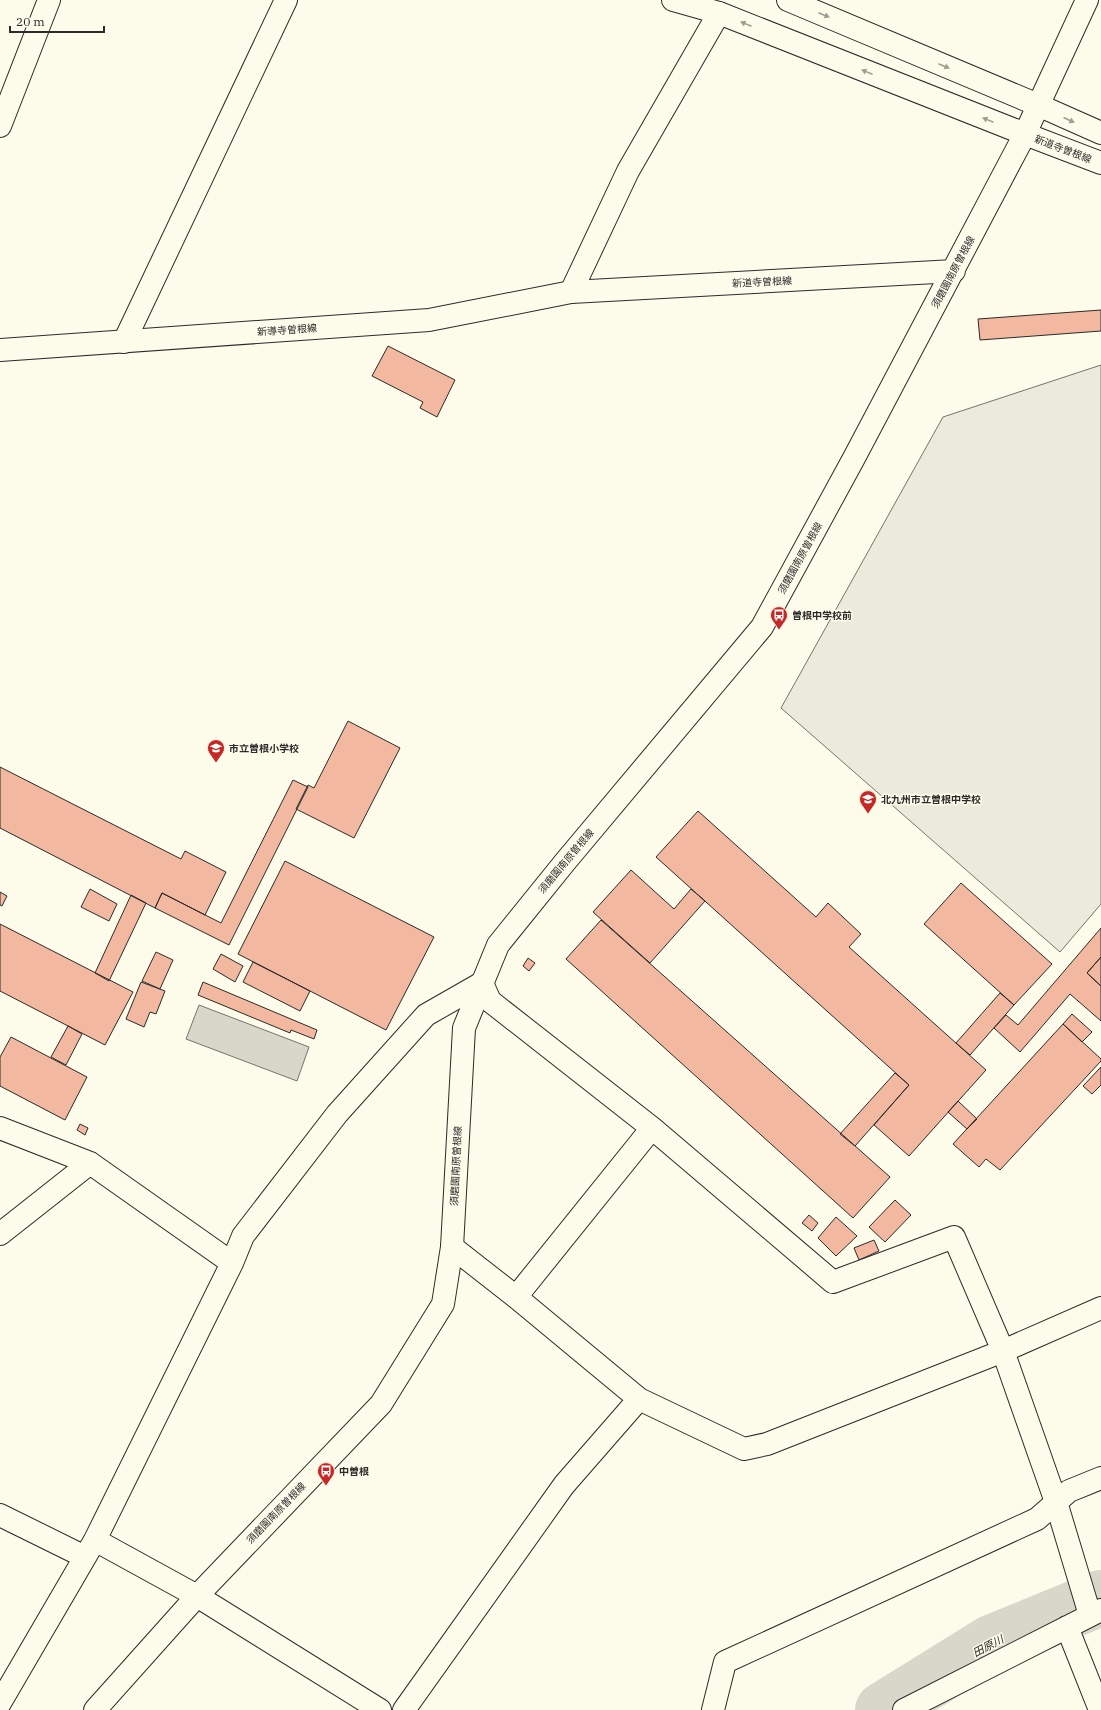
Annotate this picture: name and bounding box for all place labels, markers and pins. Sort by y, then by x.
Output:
bus stop icon: 曽根中学校前 [769,605,789,630]
place label: 曽根中学校前 [792,609,852,622]
school or university icon: 市立曽根小学校 [206,738,226,763]
place label: 市立曽根小学校 [229,742,299,755]
school or university icon: 北九州市立曽根中学校 [858,789,878,814]
place label: 北九州市立曽根中学校 [881,793,981,806]
bus stop icon: 中曽根 [316,1461,336,1486]
place label: 中曽根 [339,1465,369,1478]

